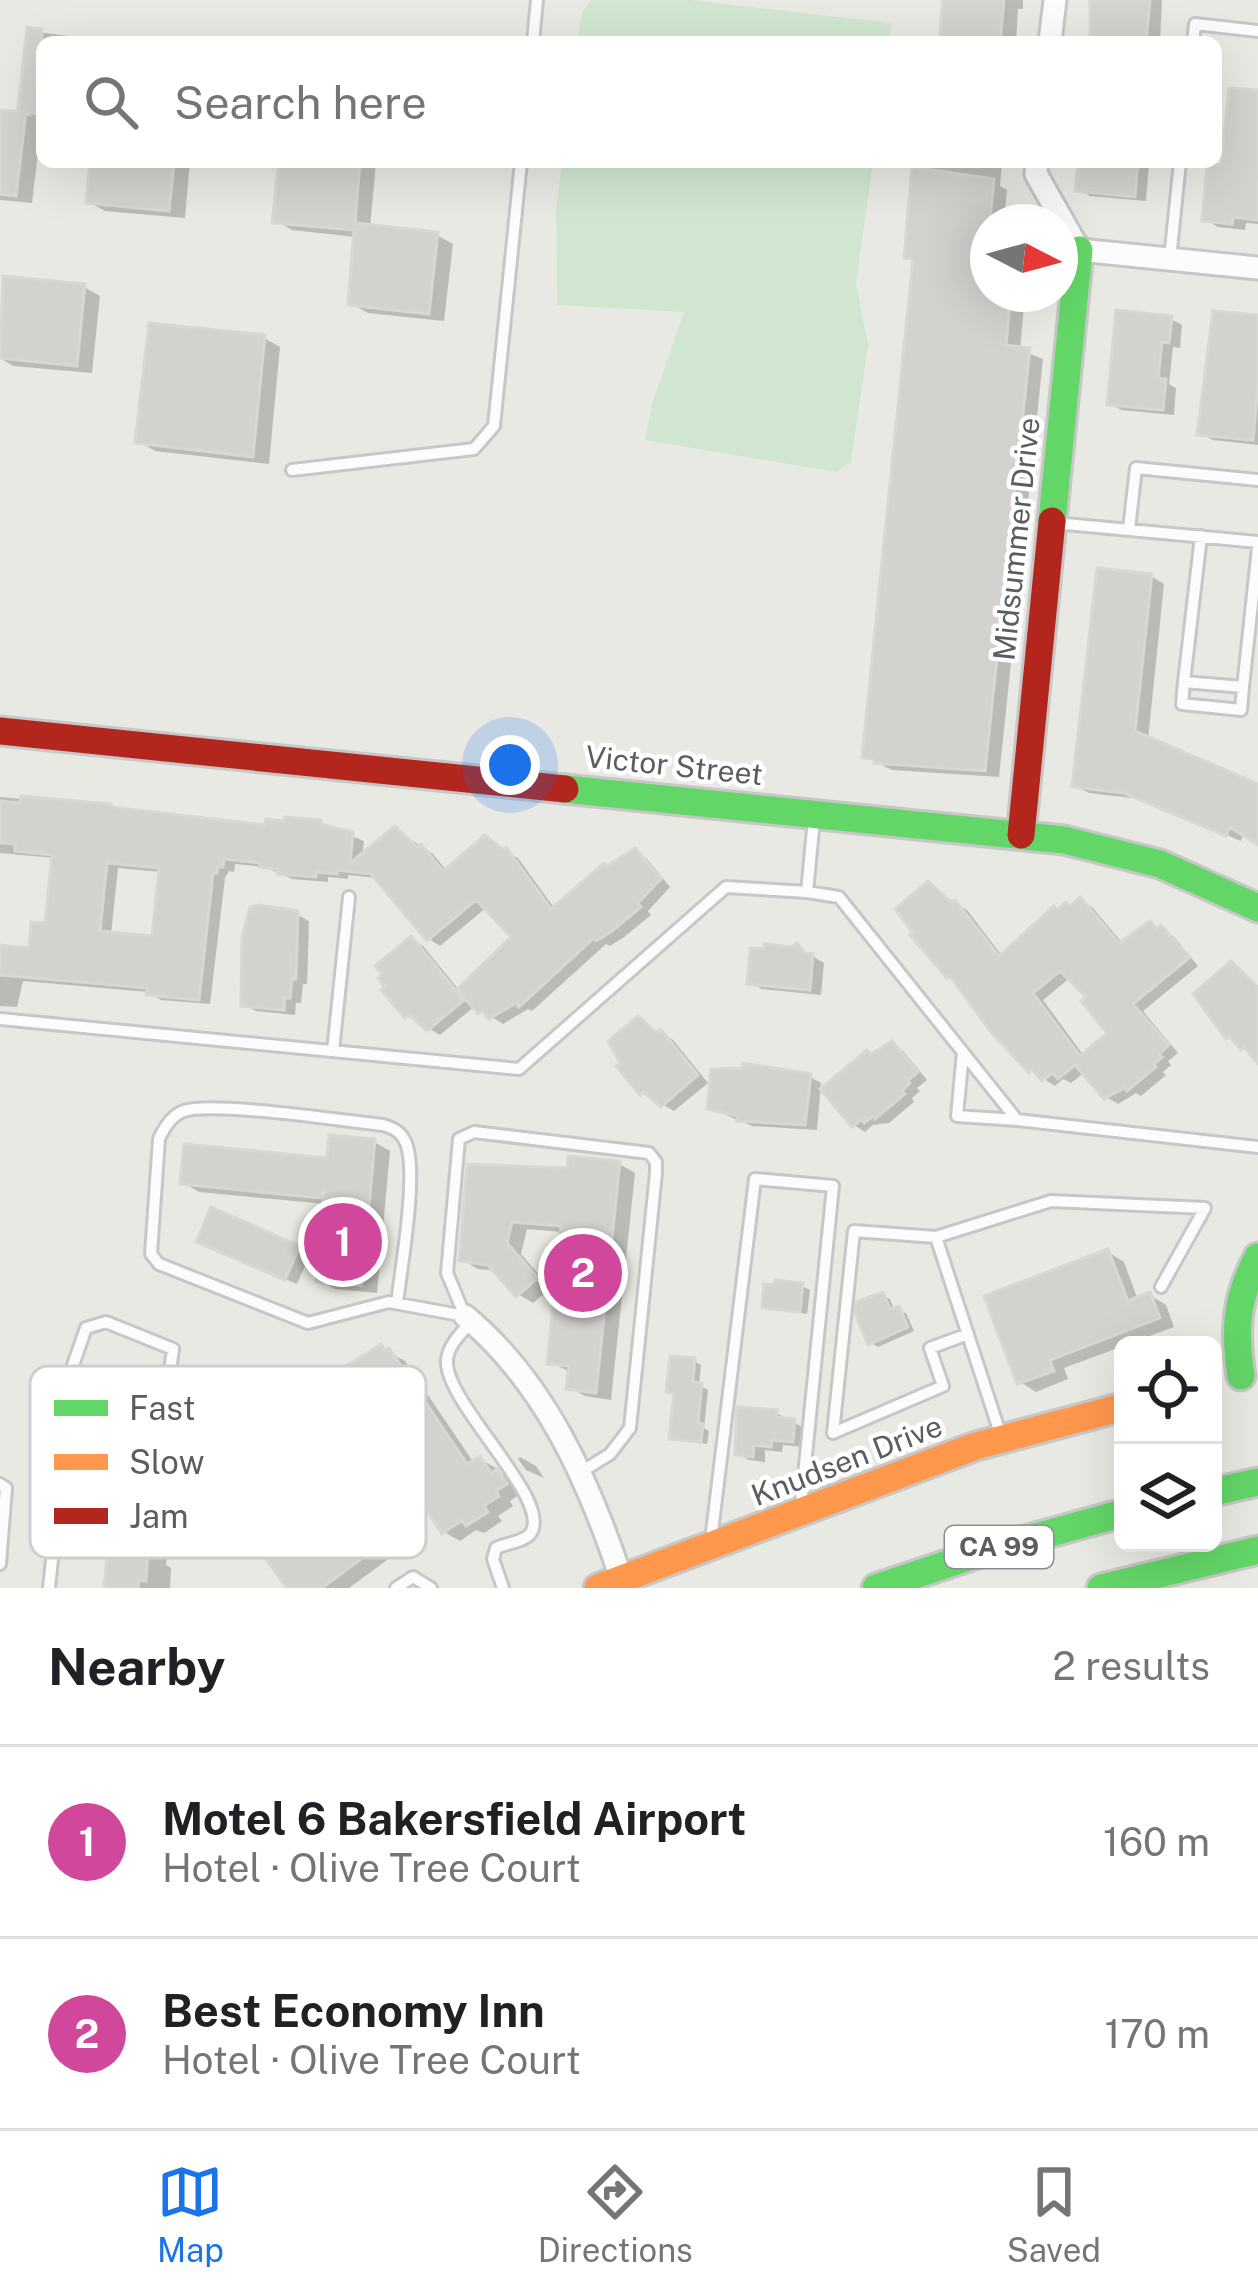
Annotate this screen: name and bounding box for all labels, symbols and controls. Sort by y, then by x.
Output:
search box [36,36,1222,168]
icon: search [78,69,144,135]
text: Search here [174,76,427,129]
north arrow [970,204,1078,312]
street label: Midsummer Drive [985,415,1047,662]
your location [480,735,540,795]
street label: Victor Street [584,738,765,792]
pin: 1 [304,1197,382,1287]
pin: 2 [544,1228,622,1318]
map controls [1114,1336,1222,1552]
button: locate [1114,1336,1222,1444]
legend [30,1366,426,1558]
text: Fast [129,1389,196,1427]
street label: Knudsen Drive [746,1407,947,1513]
text: Slow [129,1443,204,1481]
button: layers [1114,1444,1222,1552]
text: Jam [129,1497,189,1535]
road number: CA 99 [945,1526,1053,1568]
text: Nearby [48,1637,225,1696]
text: 2 results [1053,1643,1210,1689]
text: Motel 6 Bakersfield Airport [162,1792,746,1845]
text: 1 [79,1819,95,1865]
text: 160 m [1103,1819,1210,1865]
text: Hotel · Olive Tree Court [162,1845,581,1891]
text: Best Economy Inn [162,1984,545,2037]
text: 2 [75,2011,99,2057]
text: 170 m [1104,2011,1210,2057]
text: Hotel · Olive Tree Court [162,2037,581,2083]
tab: Map [157,2159,224,2269]
tab: Directions [538,2159,693,2269]
tab: Saved [1007,2159,1101,2269]

